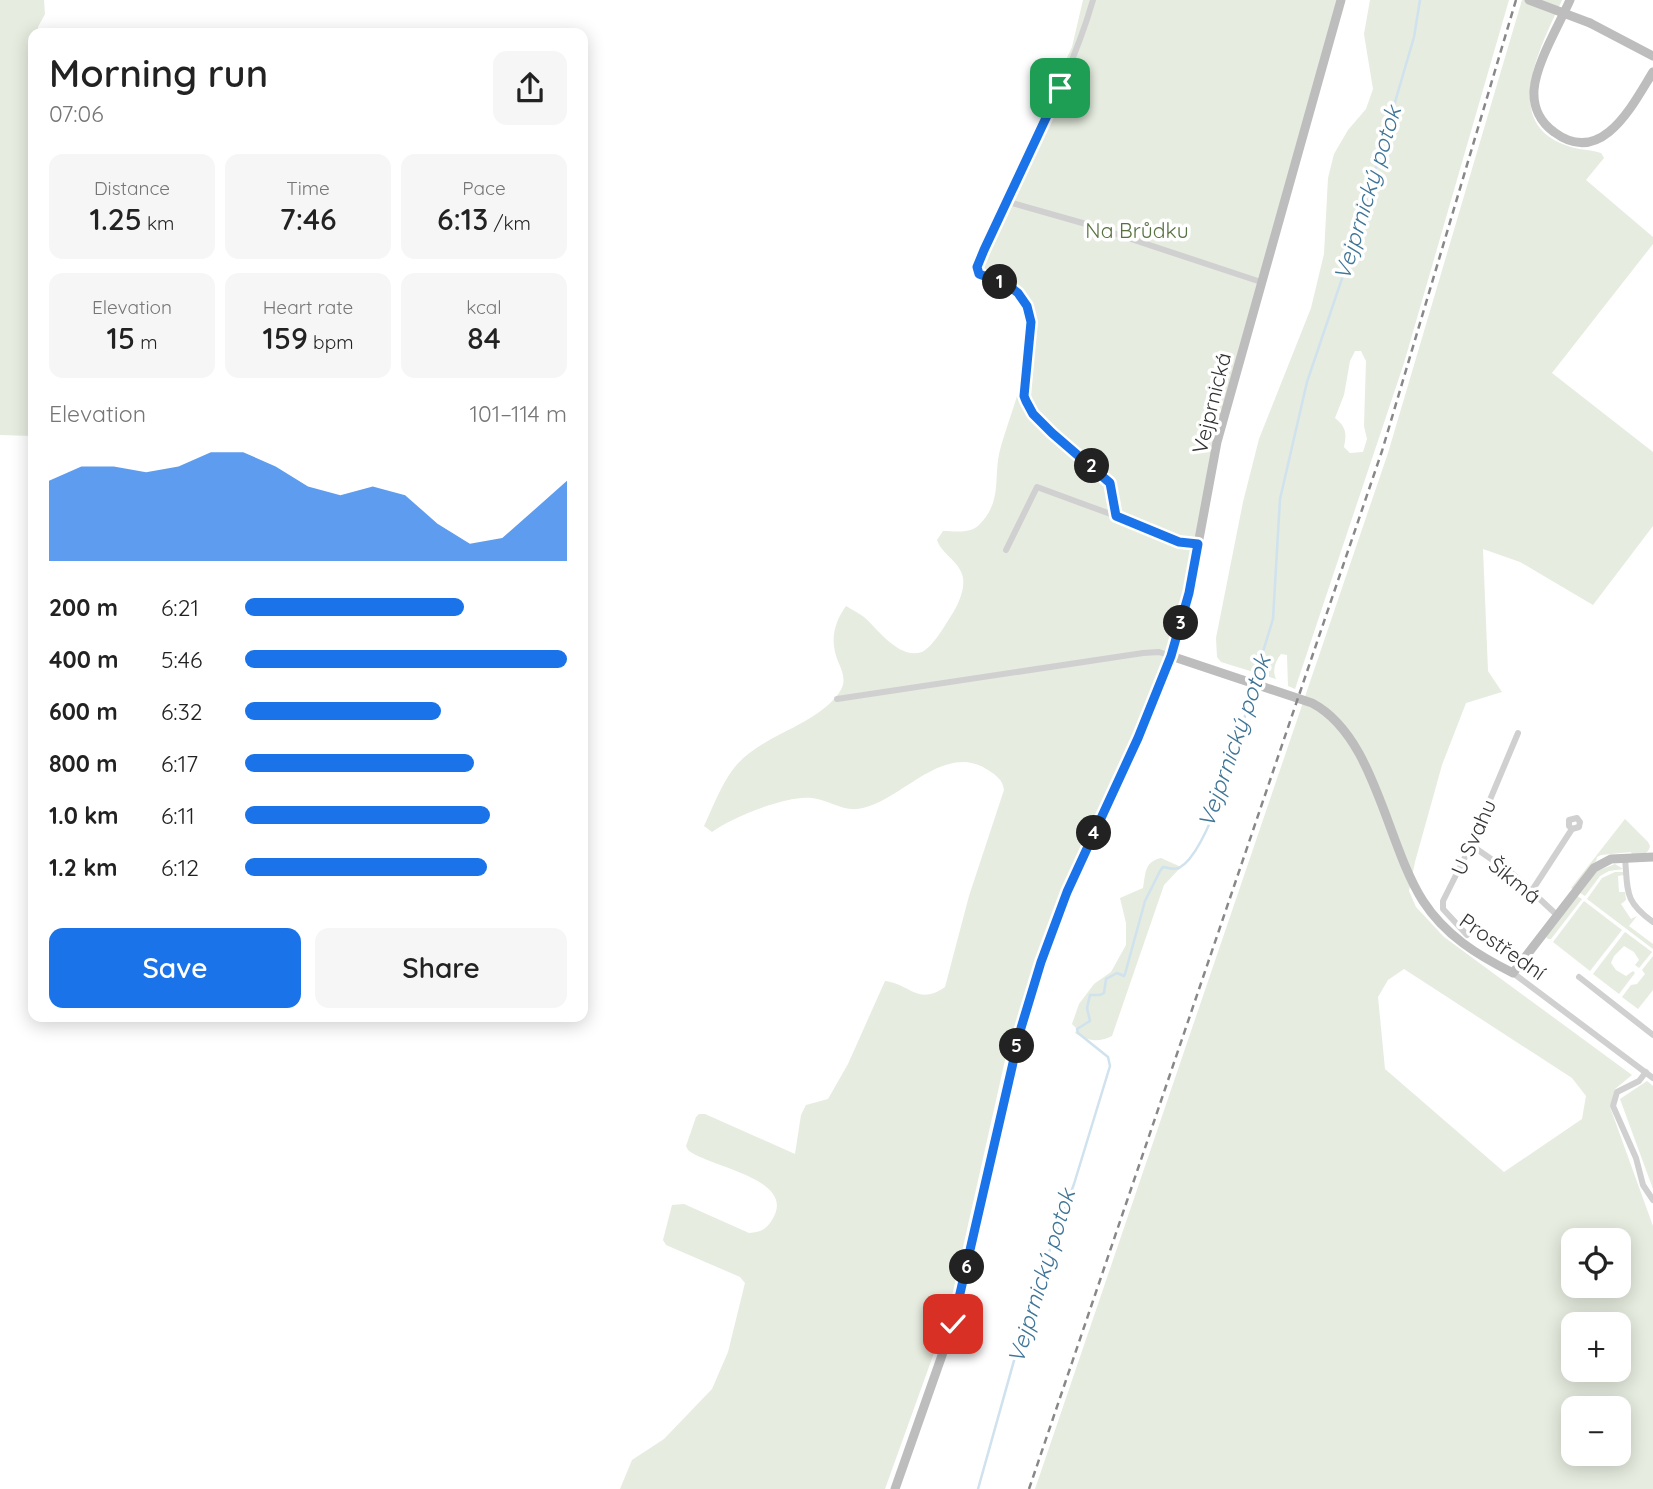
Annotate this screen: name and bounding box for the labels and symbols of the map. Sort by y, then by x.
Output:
pin [1030,58,1090,118]
water label: Vejprnický potok [1327,101,1408,283]
park label: Na Brůdku [1085,217,1189,243]
pin: 1 [982,264,1018,300]
street label: Vejprnická [1186,350,1236,456]
pin: 2 [1074,448,1110,484]
pin: 3 [1164,606,1198,640]
water label: Vejprnický potok [1191,649,1278,831]
street label: U Svahu [1445,795,1501,879]
pin: 4 [1076,816,1112,850]
street label: Šikmá [1484,851,1546,909]
street label: Prostřední [1455,907,1551,985]
pin: 5 [1000,1028,1034,1064]
water label: Vejprnický potok [1001,1184,1082,1366]
pin: 6 [950,1250,984,1284]
pin [923,1294,983,1354]

